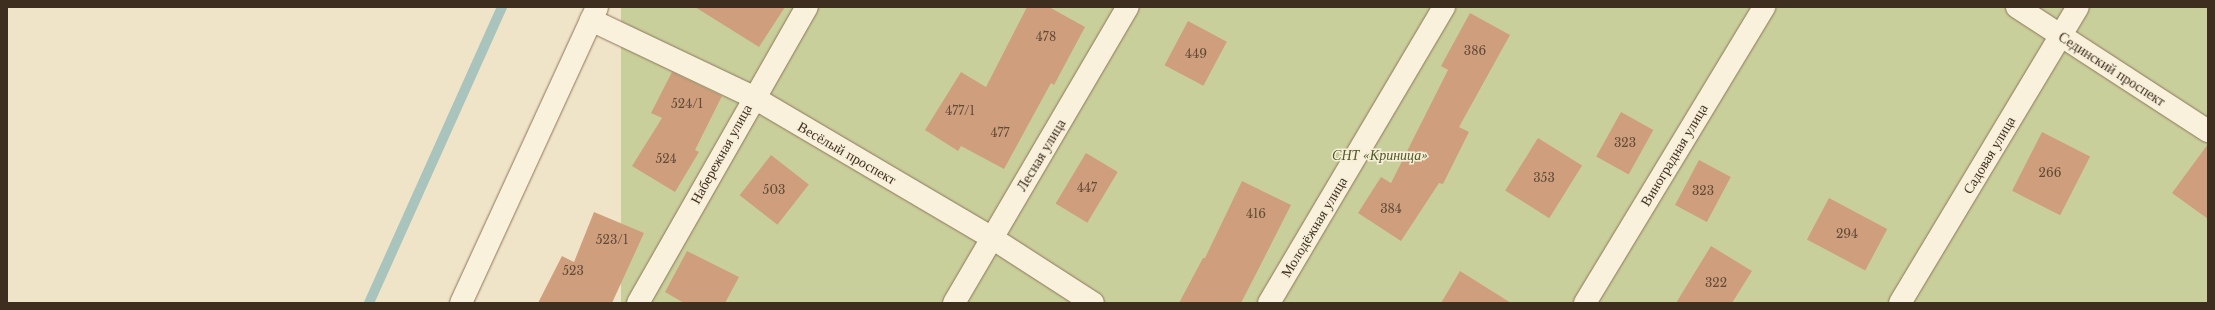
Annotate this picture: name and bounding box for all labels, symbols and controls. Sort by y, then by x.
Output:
street label: Сединский проспект [2055,28,2169,110]
house number: 478 [1036,30,1056,44]
house number: 386 [1464,44,1486,58]
house number: 449 [1185,47,1207,61]
house number: 524/1 [671,97,703,111]
street label: Набережная улица [687,101,755,207]
street label: Виноградная улица [1637,101,1711,209]
house number: 477/1 [945,104,975,118]
street label: Садовая улица [1959,113,2019,197]
street label: Лесная улица [1013,116,1069,194]
street label: Весёлый проспект [795,118,899,188]
house number: 477 [990,126,1010,140]
house number: 323 [1614,136,1636,150]
park label: СНТ «Криница» [1332,147,1428,163]
house number: 524 [655,152,677,166]
house number: 266 [2039,166,2061,180]
house number: 353 [1533,171,1555,185]
street label: Молодёжная улица [1277,174,1351,280]
house number: 447 [1077,181,1097,195]
house number: 503 [763,183,785,197]
house number: 323 [1692,184,1714,198]
house number: 384 [1380,202,1402,216]
house number: 416 [1246,207,1266,221]
house number: 294 [1836,227,1858,241]
house number: 523/1 [596,233,628,247]
house number: 523 [562,264,584,278]
house number: 322 [1705,276,1727,290]

